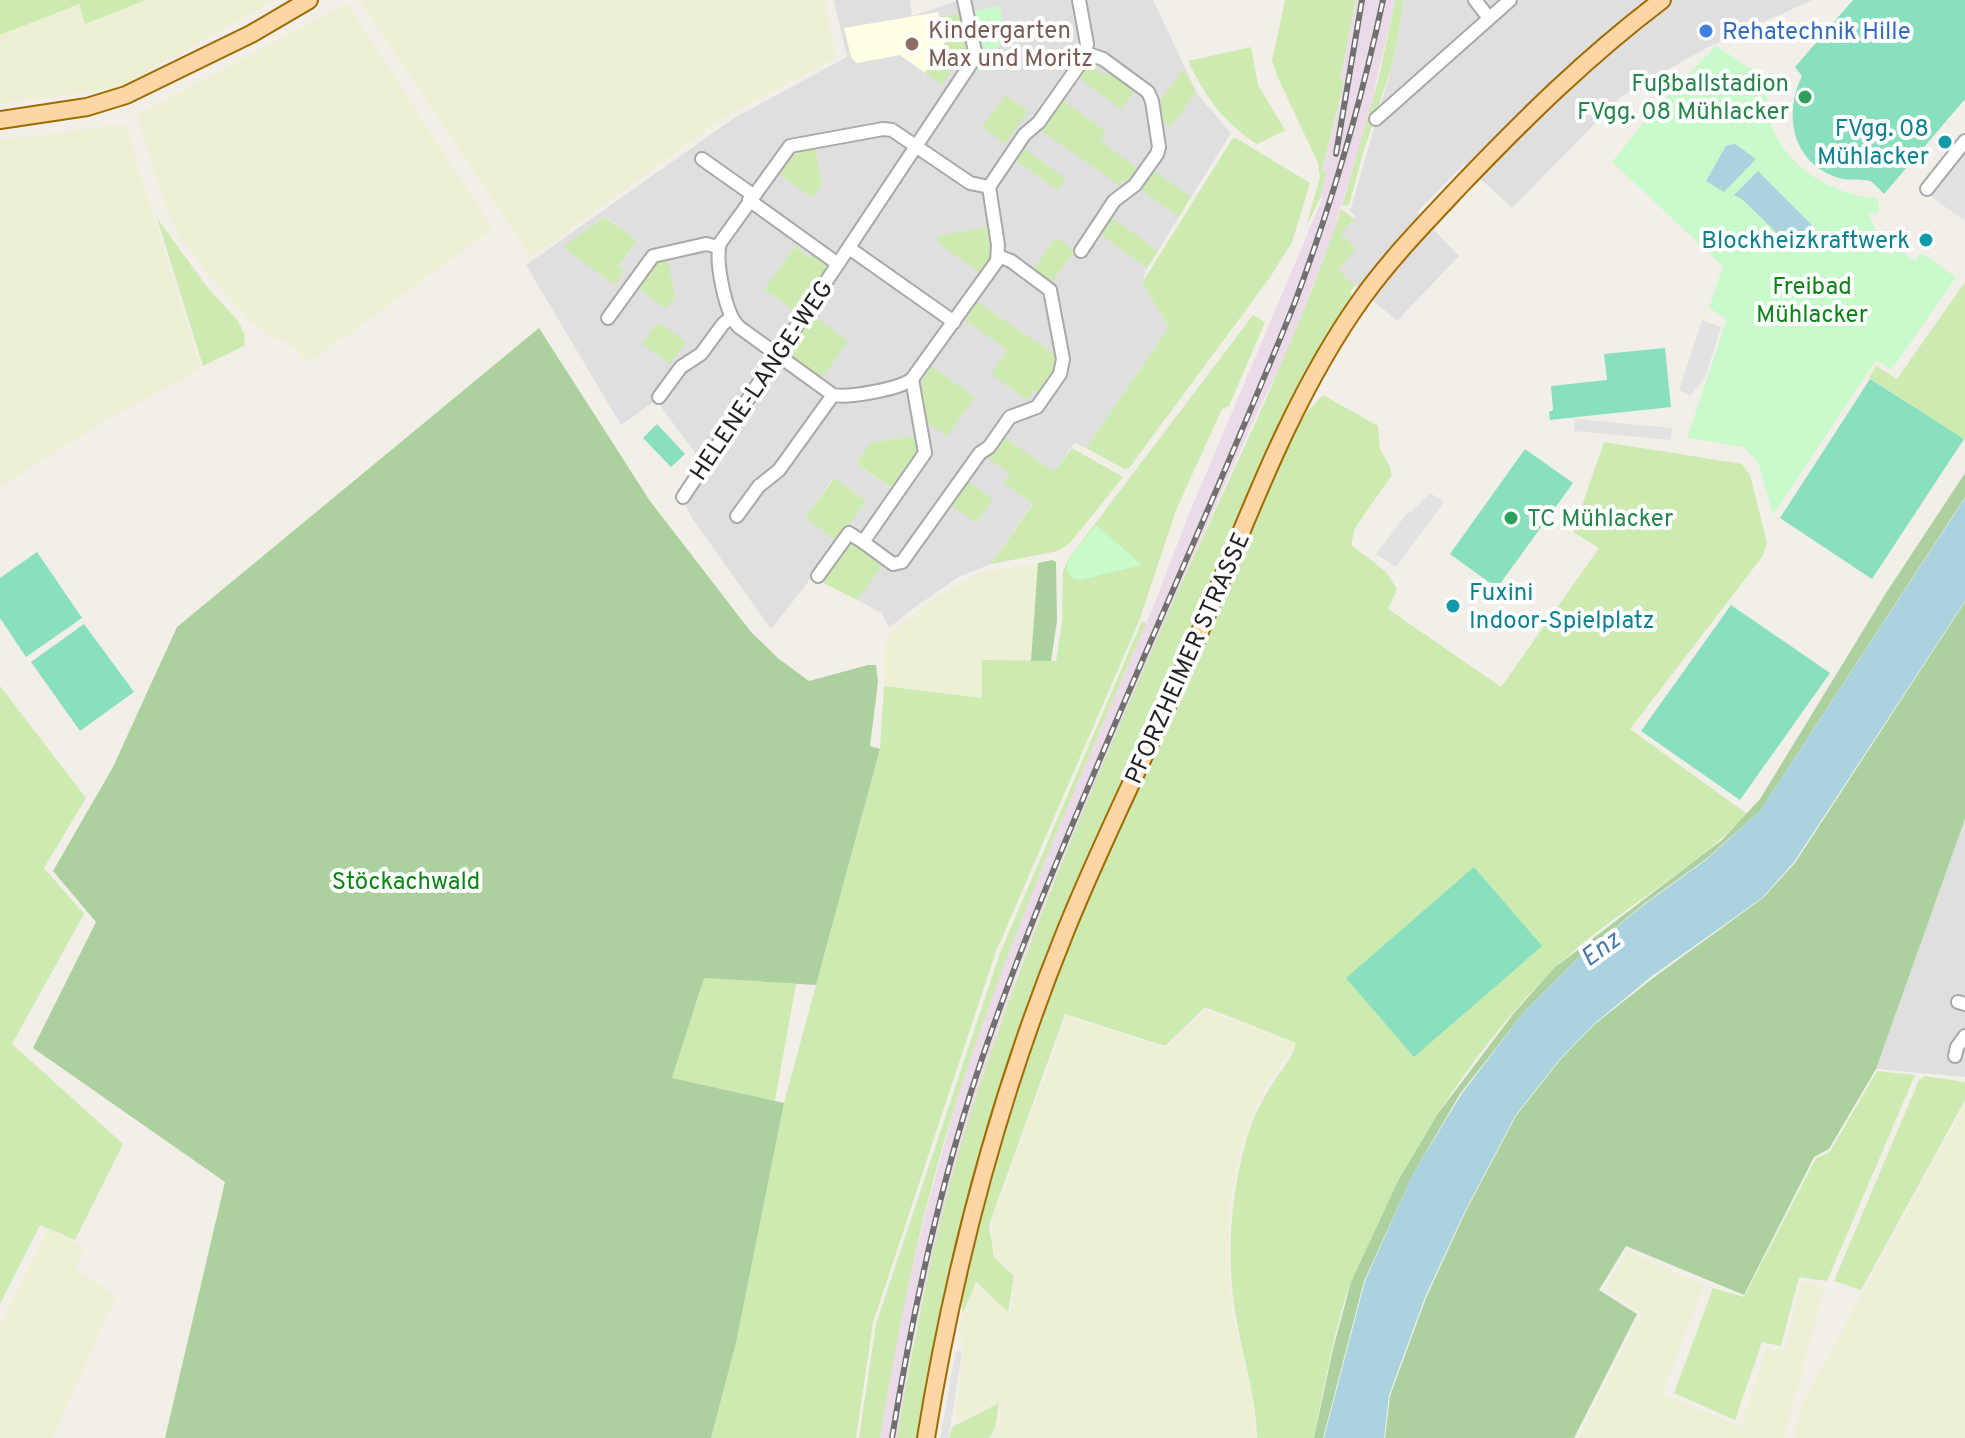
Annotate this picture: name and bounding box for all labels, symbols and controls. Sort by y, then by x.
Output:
place label: Kindergarten Max und Moritz [928,17,1093,75]
place label: Rehatechnik Hille [1722,18,1911,48]
marker: Rehatechnik Hille [1697,22,1715,40]
marker: Kindergarten Max und Moritz [903,35,921,53]
place label: Fußballstadion FVgg. 08 Mühlacker [1577,70,1789,128]
marker: Fußballstadion FVgg. 08 Mühlacker [1796,88,1814,106]
place label: FVgg. 08 Mühlacker [1817,115,1929,173]
marker: FVgg. 08 Mühlacker [1936,133,1954,151]
place label: Blockheizkraftwerk [1701,227,1910,257]
marker: Blockheizkraftwerk [1917,231,1935,249]
park label: Freibad Mühlacker [1756,273,1868,331]
street label: HELENE-LANGE-WEG [685,275,841,487]
place label: TC Mühlacker [1527,505,1673,535]
marker: TC Mühlacker [1502,509,1520,527]
street label: PFORZHEIMER STRASSE [1120,528,1258,789]
place label: Fuxini Indoor-Spielplatz [1469,579,1655,637]
marker: Fuxini Indoor-Spielplatz [1444,597,1462,615]
park label: Stöckachwald [332,868,480,898]
water label: Enz [1575,924,1629,976]

